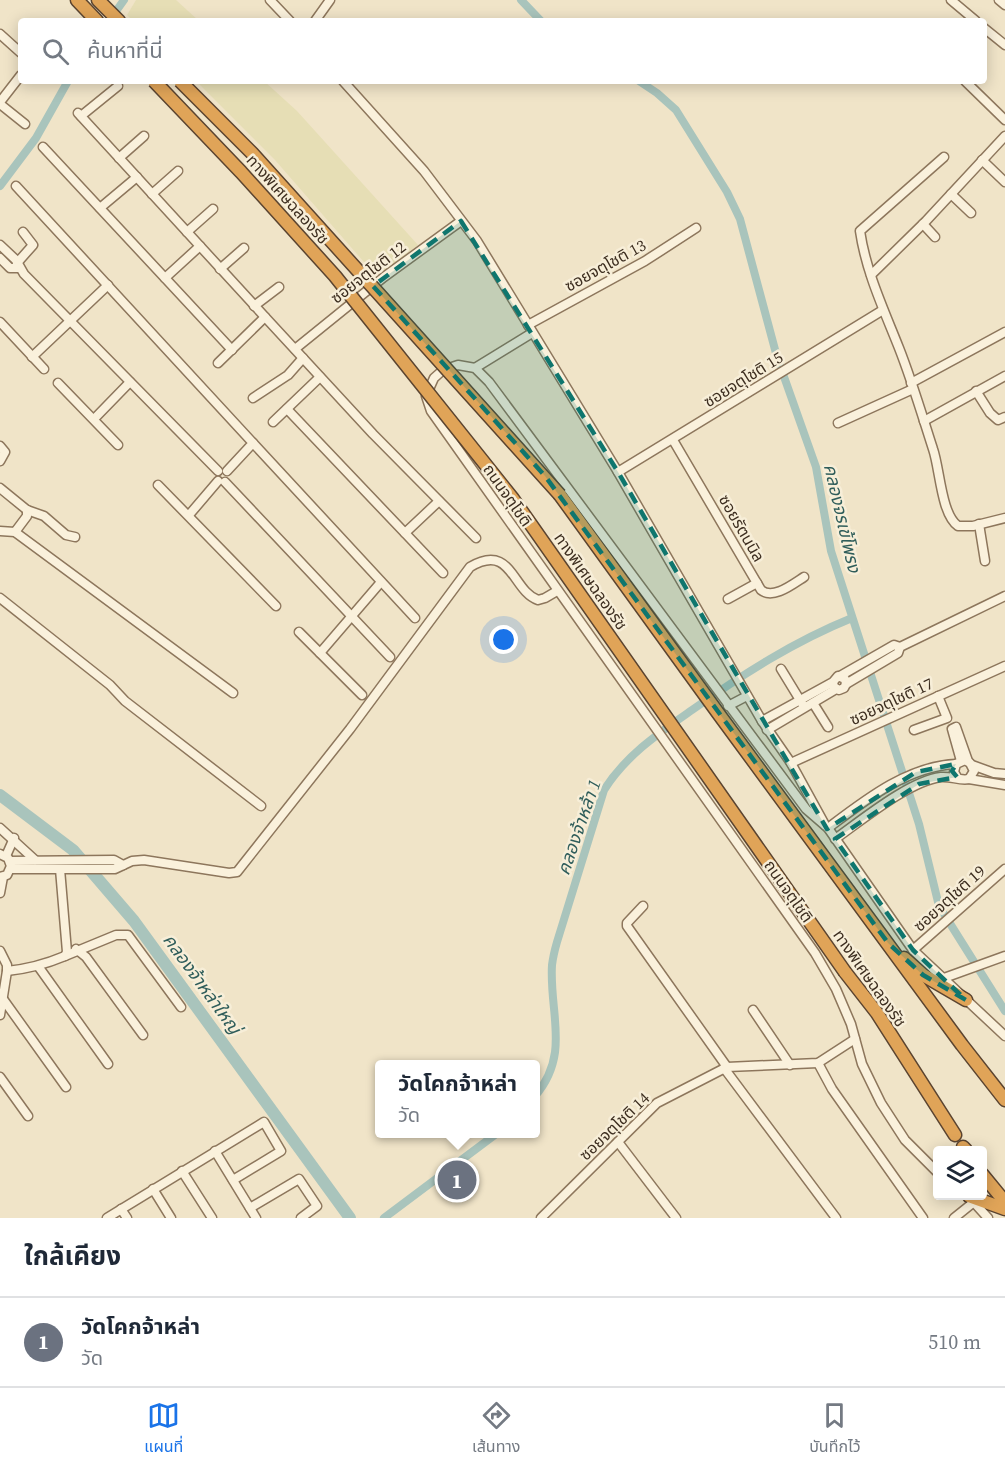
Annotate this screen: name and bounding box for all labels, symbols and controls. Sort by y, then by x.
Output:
search box [18,18,987,84]
icon: search [39,35,72,68]
text: ค้นหาที่นี่ [87,35,163,65]
street label: ทางพิเศษฉลองรัช [242,149,334,249]
street label: ซอยจตุโชติ 13 [560,234,650,296]
street label: ซอยจตุโชติ 12 [326,236,410,308]
street label: ซอยจตุโชติ 15 [699,346,787,412]
street label: ถนนจตุโชติ [478,459,538,531]
water label: คลองจรเข้โพรง [818,461,867,576]
street label: ซอยรัตนนิล [714,490,770,566]
street label: ทางพิเศษฉลองรัช [549,528,633,634]
your location [489,625,518,654]
street label: ซอยจตุโชติ 17 [846,672,936,730]
water label: คลองจ้าหล้า 1 [550,776,607,878]
street label: ถนนจตุโชติ [759,855,819,927]
street label: ซอยจตุโชติ 19 [908,860,990,936]
street label: ทางพิเศษฉลองรัช [828,925,912,1031]
water label: คลองจ้าหล่าใหญ่ [157,928,249,1041]
popup [375,1060,540,1138]
text: วัดโคกจ้าหล่า [398,1068,517,1098]
street label: ซอยจตุโชติ 14 [574,1087,654,1165]
text: วัด [398,1101,420,1129]
map controls [933,1146,987,1200]
button: layers [933,1146,987,1200]
pin: 1 [438,1158,476,1202]
text: ใกล้เคียง [24,1238,121,1274]
text: วัดโคกจ้าหล่า [81,1311,200,1341]
text: 1 [38,1328,49,1356]
text: 510 m [928,1328,981,1356]
text: วัด [81,1344,103,1372]
tab: แผนที่ [144,1399,183,1459]
tab: เส้นทาง [472,1399,520,1459]
tab: บันทึกไว้ [809,1399,861,1459]

